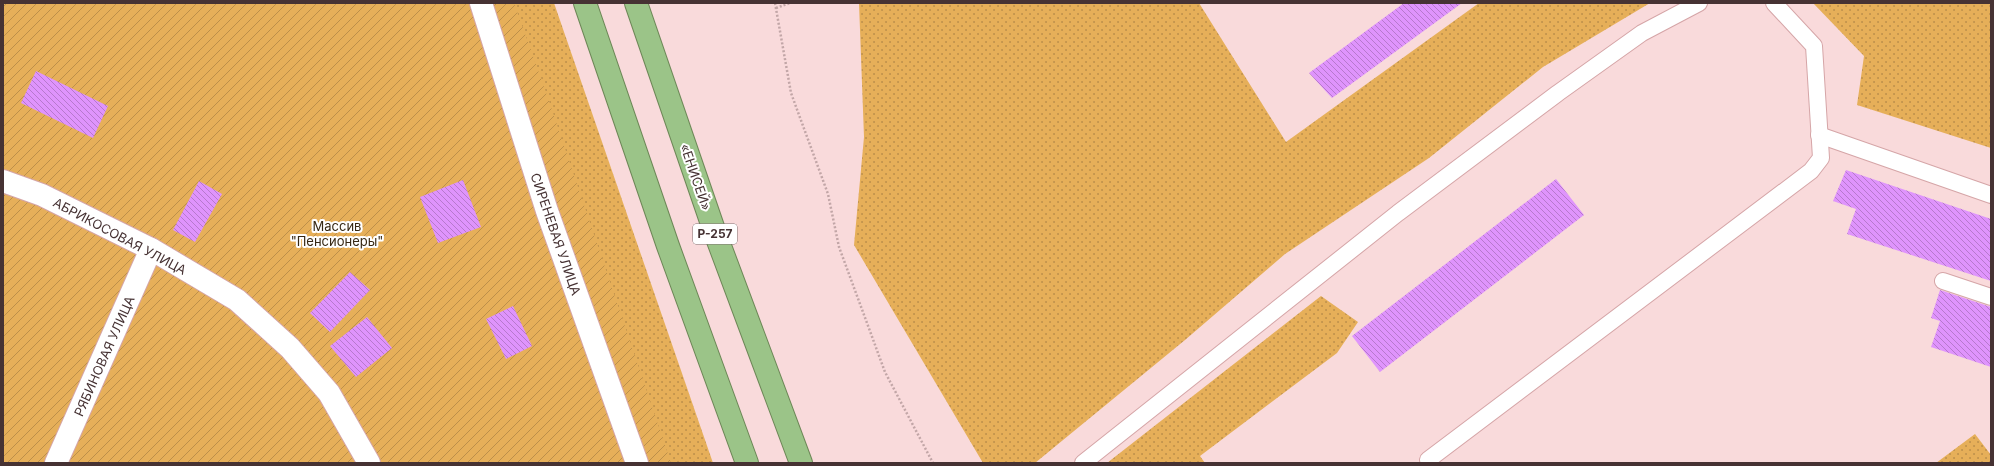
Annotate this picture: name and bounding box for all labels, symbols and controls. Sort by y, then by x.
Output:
street label: «ЕНИСЕЙ» [677,142,715,212]
street label: СИРЕНЕВАЯ УЛИЦА [528,171,584,297]
street label: АБРИКОСОВАЯ УЛИЦА [51,194,189,278]
park label: Массив "Пенсионеры" [291,218,383,249]
road number: Р-257 [693,224,737,244]
street label: РЯБИНОВАЯ УЛИЦА [70,293,138,419]

